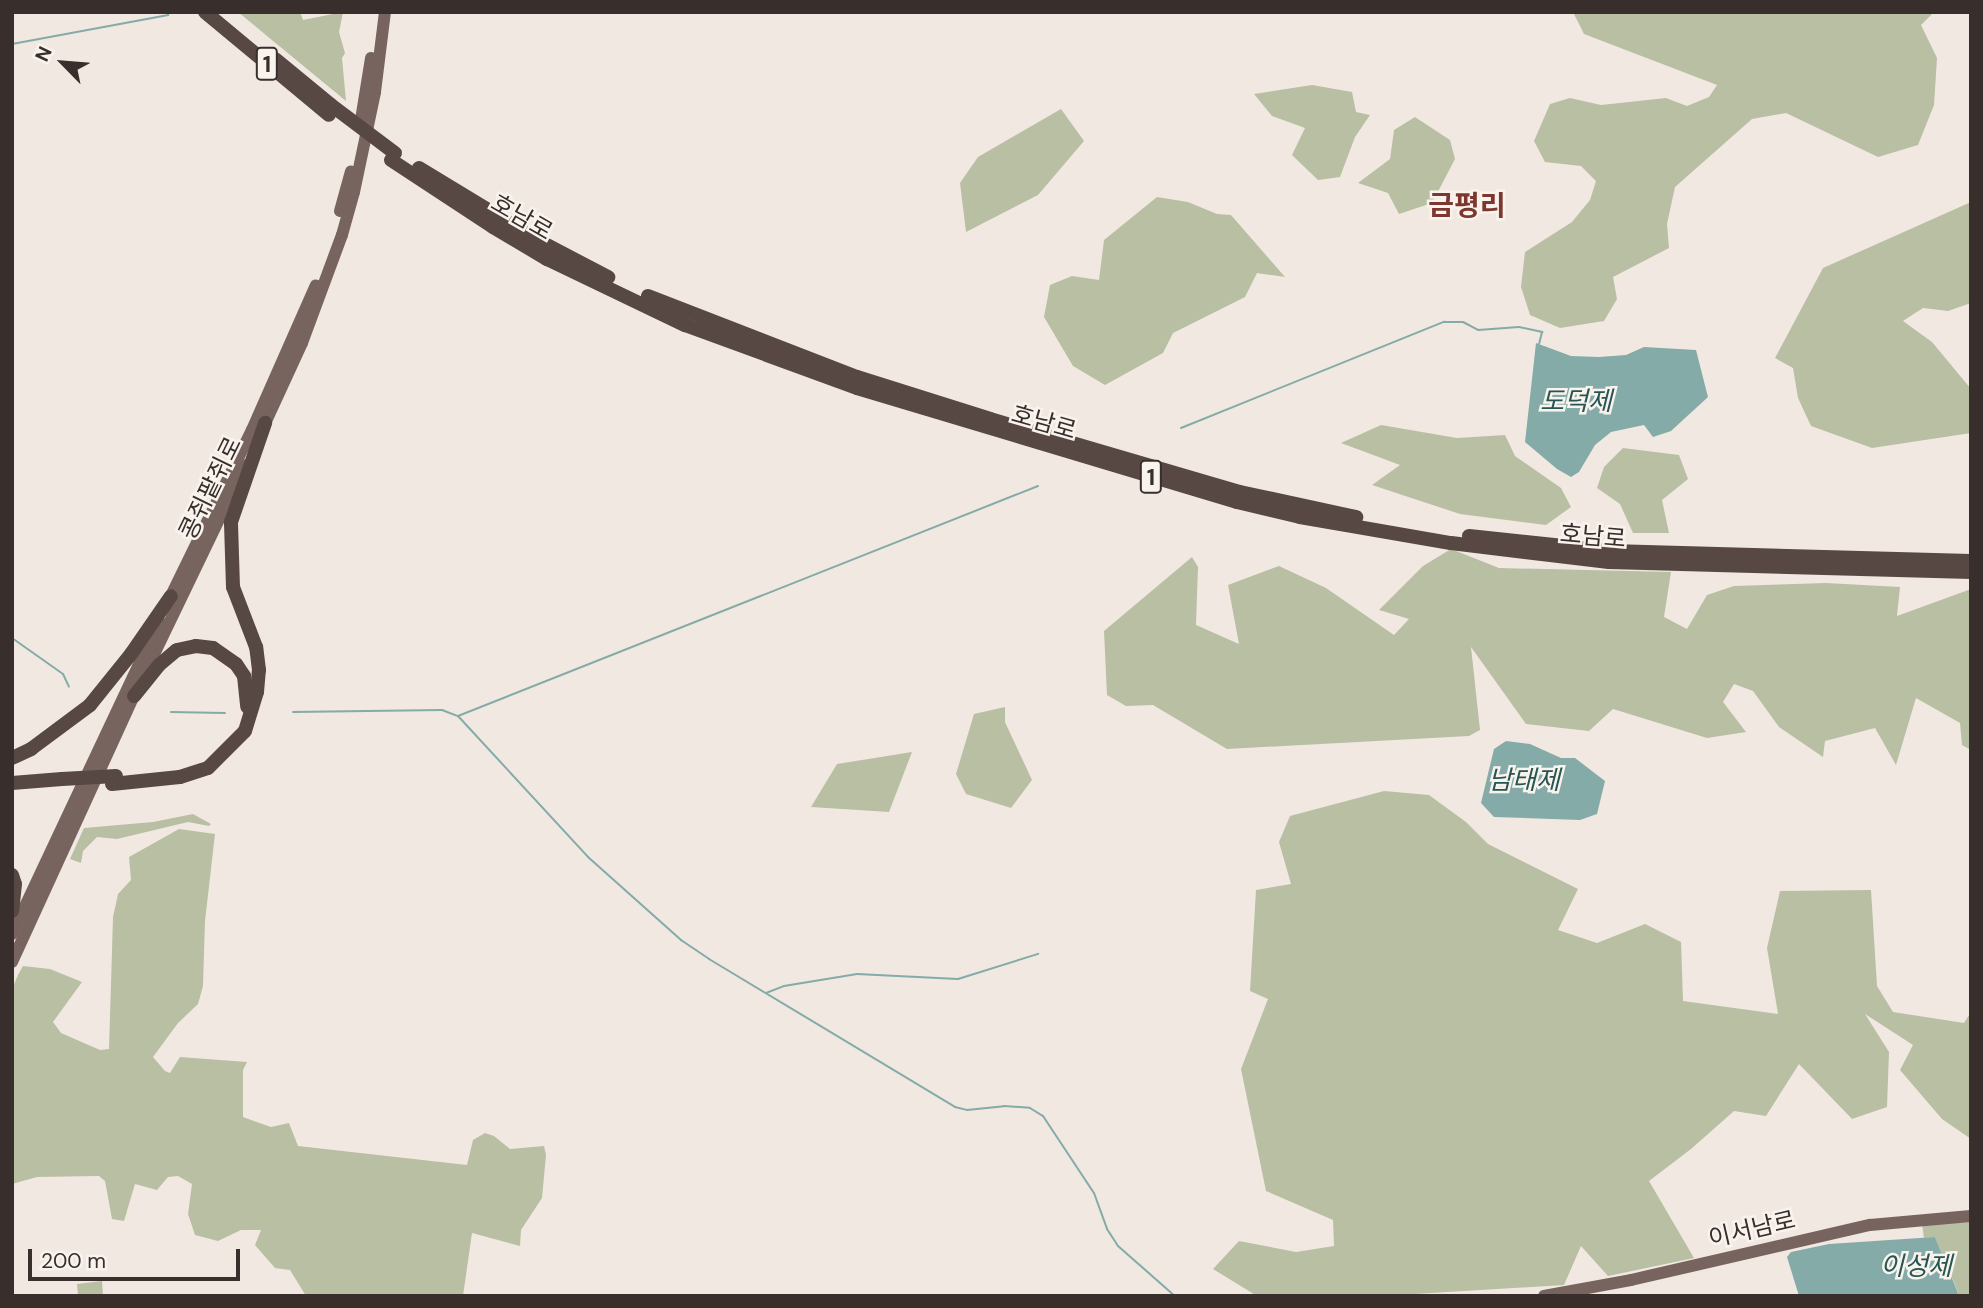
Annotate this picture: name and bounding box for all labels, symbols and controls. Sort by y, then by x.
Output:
north arrow [28,28,98,98]
text: N [29,42,58,65]
road number: 1 [255,44,279,83]
street label: 호남로 [486,188,558,246]
district label: 금평리 [1428,189,1506,223]
water label: 도덕제 [1540,386,1612,418]
street label: 호남로 [1008,399,1080,445]
street label: 콩쥐팥쥐로 [173,432,247,544]
road number: 1 [1139,457,1163,496]
street label: 호남로 [1559,519,1627,553]
water label: 남태제 [1488,765,1560,797]
street label: 이서남로 [1706,1205,1798,1253]
scale bar [32,1234,243,1278]
text: 200 m [41,1247,106,1275]
water label: 이성제 [1880,1251,1952,1283]

